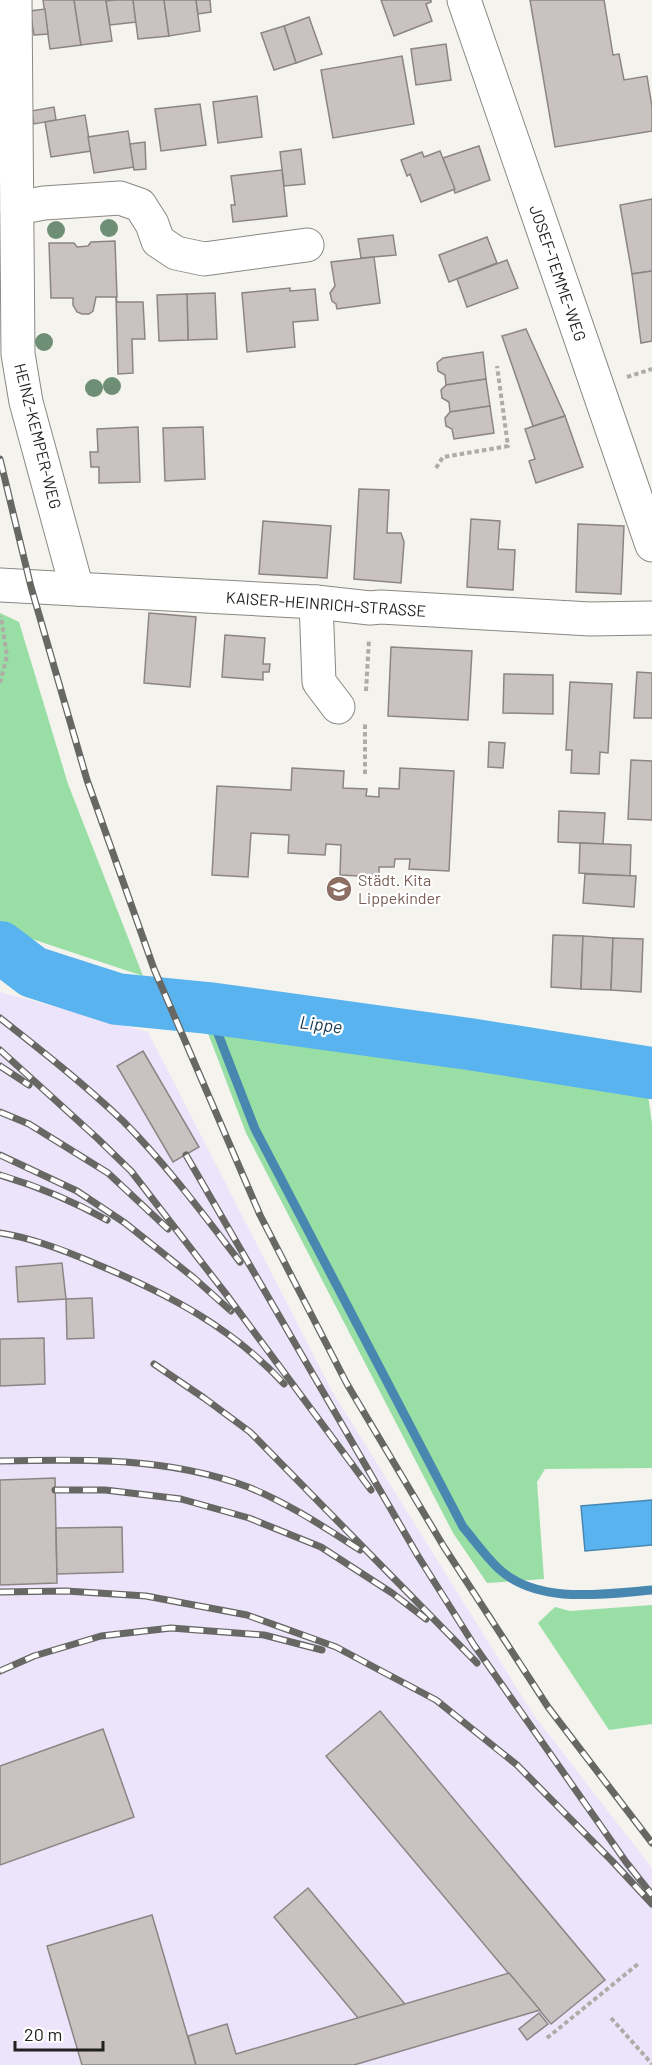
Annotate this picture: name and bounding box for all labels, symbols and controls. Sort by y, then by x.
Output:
street label: JOSEF-TEMME-WEG [526,202,591,343]
street label: HEINZ-KEMPER-WEG [11,361,66,511]
street label: KAISER-HEINRICH-STRASSE [225,587,427,620]
place label: Städt. Kita Lippekinder [358,870,441,907]
school or university icon: Städt. Kita Lippekinder [324,874,354,904]
water label: Lippe [299,1010,344,1038]
scale bar [15,2014,104,2052]
text: 20 m [24,2023,62,2045]

